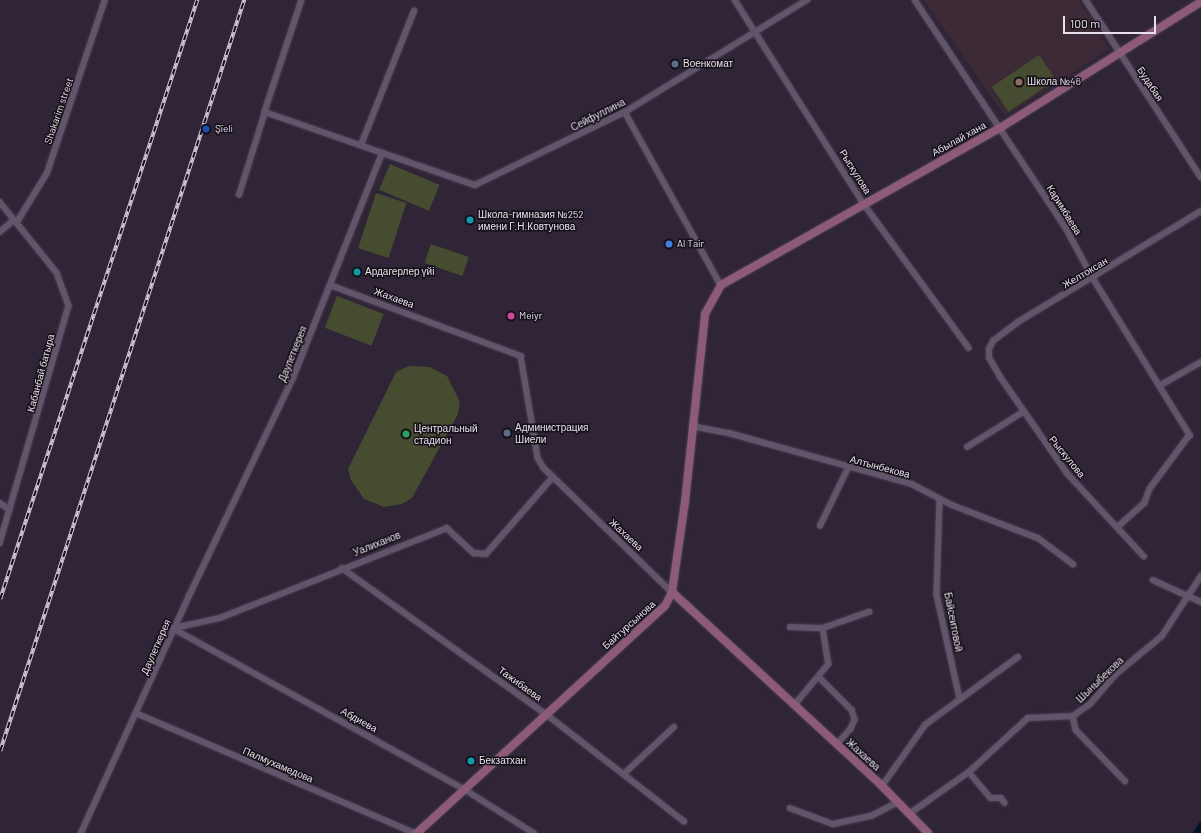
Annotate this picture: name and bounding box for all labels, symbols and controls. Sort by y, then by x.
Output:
scale bar [1065,8,1158,34]
text: 100 m [1070,16,1100,30]
place label: Военкомат [683,58,733,70]
marker: Военкомат [670,59,680,69]
street label: Будабая [1134,64,1166,104]
street label: Shakarim street [42,76,76,146]
place label: Школа №46 [1027,76,1081,88]
marker: Школа №46 [1014,77,1024,87]
street label: Сейфуллина [569,96,627,134]
street label: Абылай хана [930,119,988,159]
marker: Şïeli [200,123,212,135]
place label: Şïeli [215,123,233,135]
street label: Рыскулова [837,147,873,197]
street label: Каримбаева [1044,183,1084,237]
place label: Школа-гимназия №252 имени Г.Н.Ковтунова [478,208,584,232]
marker: Школа-гимназия №252 имени Г.Н.Ковтунова [465,215,475,225]
place label: Al Tair [677,238,704,250]
marker: Al Tair [664,239,674,249]
street label: Желтоксан [1060,255,1110,291]
place label: Ардагерлер үйі [365,266,434,278]
marker: Ардагерлер үйі [352,267,362,277]
street label: Жахаева [372,285,416,311]
place label: Meiyr [519,310,542,322]
marker: Meiyr [506,311,516,321]
street label: Даулеткерея [276,324,310,384]
street label: Кабанбай батыра [25,333,57,413]
place label: Администрация Шиели [515,421,589,444]
place label: Центральный стадион [414,422,478,446]
marker: Администрация Шиели [502,428,512,438]
marker: Центральный стадион [401,429,411,439]
street label: Рыскулова [1046,434,1088,480]
street label: Алтынбекова [849,453,911,481]
street label: Жахаева [607,516,645,554]
street label: Уалиханов [351,529,403,559]
street label: Байсеитовой [941,591,965,653]
street label: Байтурсынова [600,598,658,652]
street label: Даулеткерея [138,618,174,676]
street label: Шыныбекова [1074,654,1126,706]
street label: Тажибаева [496,664,544,704]
street label: Абдиева [339,705,379,735]
street label: Жахаева [843,737,883,773]
street label: Палмухамедова [241,745,315,785]
place label: Бекзатхан [479,755,526,767]
marker: Бекзатхан [466,756,476,766]

